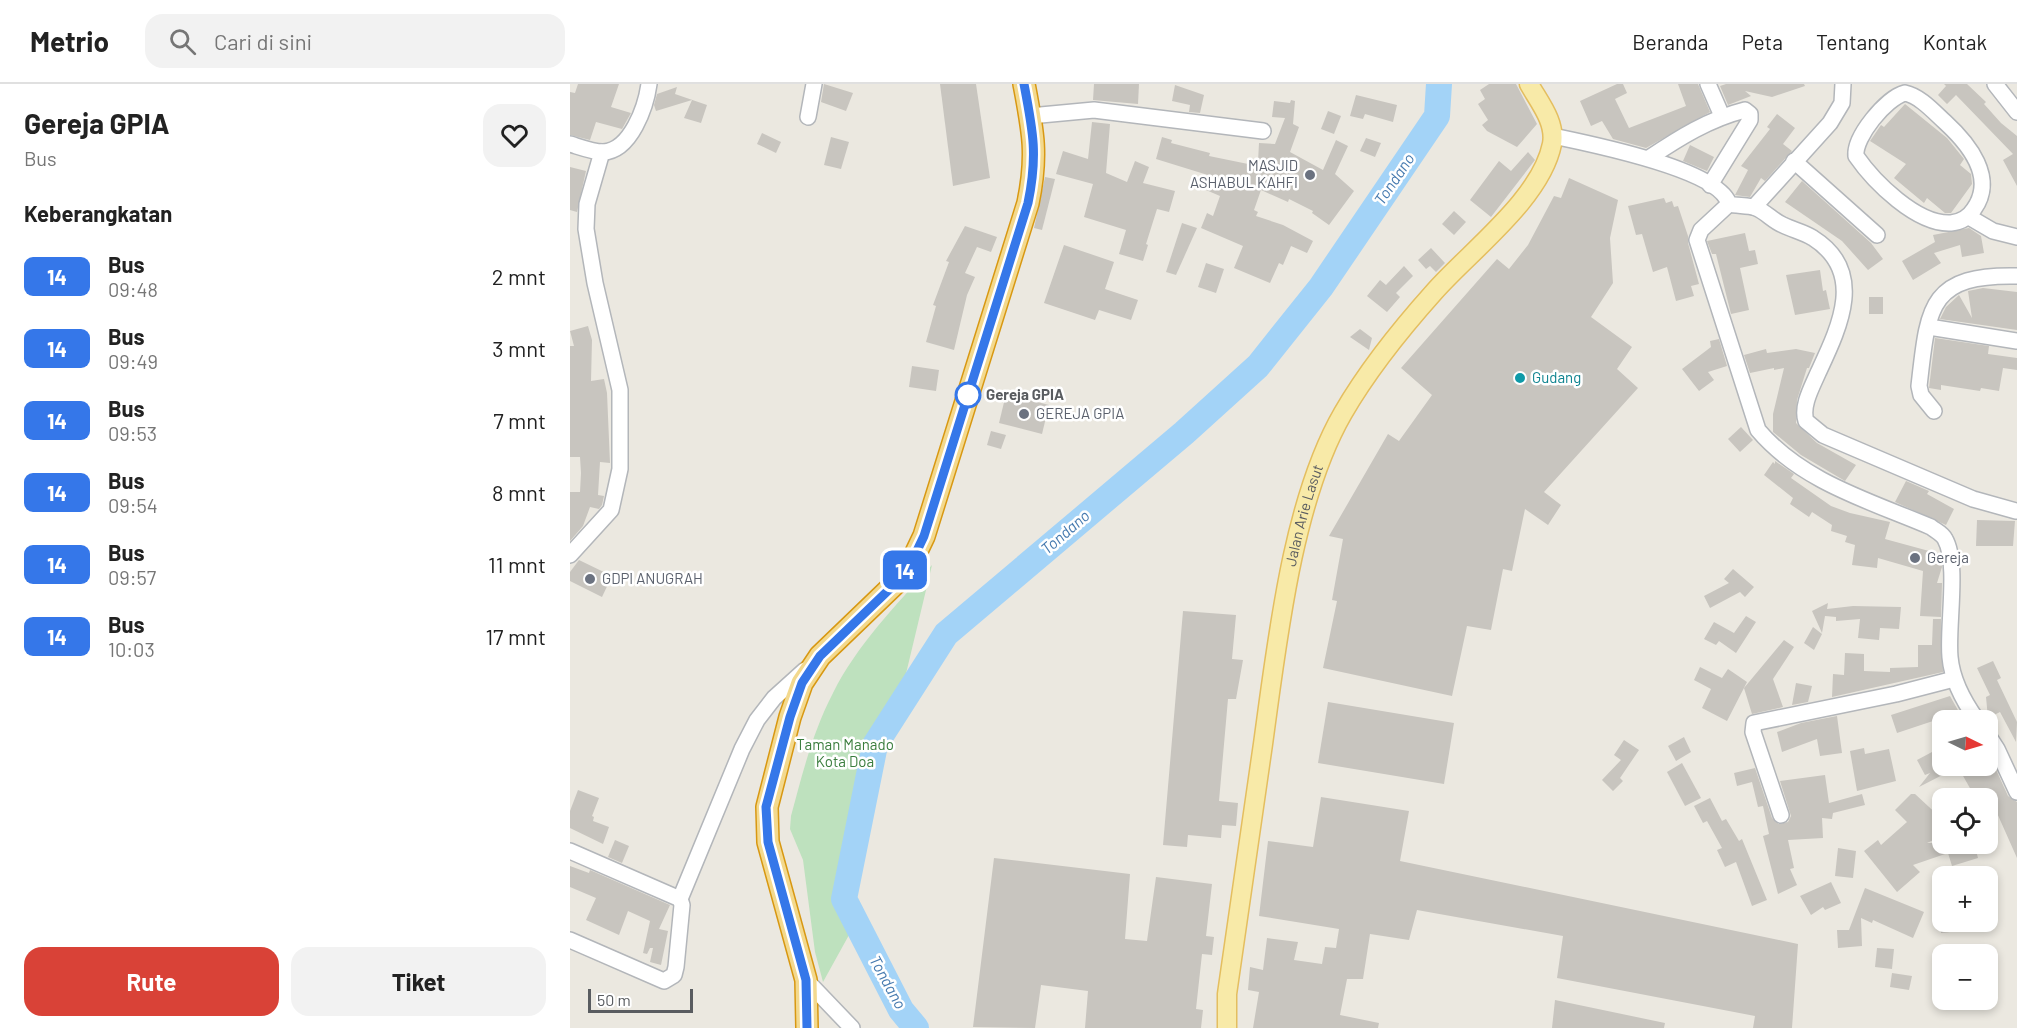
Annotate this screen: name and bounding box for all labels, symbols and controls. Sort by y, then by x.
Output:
search box [145,14,565,68]
text: Metrio [30,24,109,58]
icon: search [166,25,199,58]
text: Cari di sini [214,28,312,54]
text: Beranda [1632,29,1708,54]
text: Peta [1741,29,1783,54]
text: Tentang [1816,29,1890,54]
text: Kontak [1923,29,1987,54]
button: heart [483,104,546,167]
text: Gereja GPIA [24,106,170,140]
text: Bus [24,146,57,170]
water label: Tondano [1369,149,1418,208]
place label: MASJID ASHABUL KAHFI [1190,156,1298,191]
marker: MASJID ASHABUL KAHFI [1303,168,1317,182]
text: Keberangkatan [24,200,172,226]
text: Bus [108,251,145,277]
text: 2 mnt [492,263,546,289]
text: 14 [47,264,67,289]
text: 09:48 [108,277,158,301]
text: Bus [108,323,145,349]
text: 3 mnt [492,335,546,361]
text: 14 [47,336,67,361]
text: 09:49 [108,349,158,373]
place label: Gudang [1532,368,1581,386]
marker: Gudang [1513,371,1527,385]
marker: Gereja GPIA [955,382,981,408]
place label: Gereja GPIA [986,385,1064,403]
text: Bus [108,395,145,421]
place label: GEREJA GPIA [1036,404,1124,422]
text: 7 mnt [493,407,546,433]
marker: GEREJA GPIA [1017,407,1031,421]
text: 14 [47,408,67,433]
text: 09:53 [108,421,157,445]
street label: Jalan Arie Lasut [1281,462,1326,568]
text: Bus [108,467,145,493]
text: 8 mnt [492,479,546,505]
text: 14 [47,480,67,505]
text: 09:54 [108,493,158,517]
water label: Tondano [1037,505,1093,558]
text: Bus [108,539,145,565]
place label: Gereja [1927,548,1969,566]
line badge: 14 [878,550,932,590]
text: 11 mnt [488,551,546,577]
marker: Gereja [1908,551,1922,565]
text: 14 [47,552,67,577]
text: 14 [895,558,915,583]
text: 09:57 [108,565,156,589]
place label: GDPI ANUGRAH [602,569,703,587]
marker: GDPI ANUGRAH [583,572,597,586]
text: Bus [108,611,145,637]
text: 17 mnt [485,623,546,649]
text: 14 [47,624,67,649]
text: 10:03 [108,637,155,661]
north arrow [1932,710,1998,776]
map controls [1932,710,1998,1010]
park label: Taman Manado Kota Doa [796,735,894,770]
button: locate [1932,788,1998,854]
button: + [1932,866,1998,932]
button: − [1932,944,1998,1010]
button: Rute [24,947,279,1016]
button: Tiket [291,947,546,1016]
water label: Tondano [866,952,911,1012]
scale bar [588,986,693,1014]
text: 50 m [597,990,631,1009]

